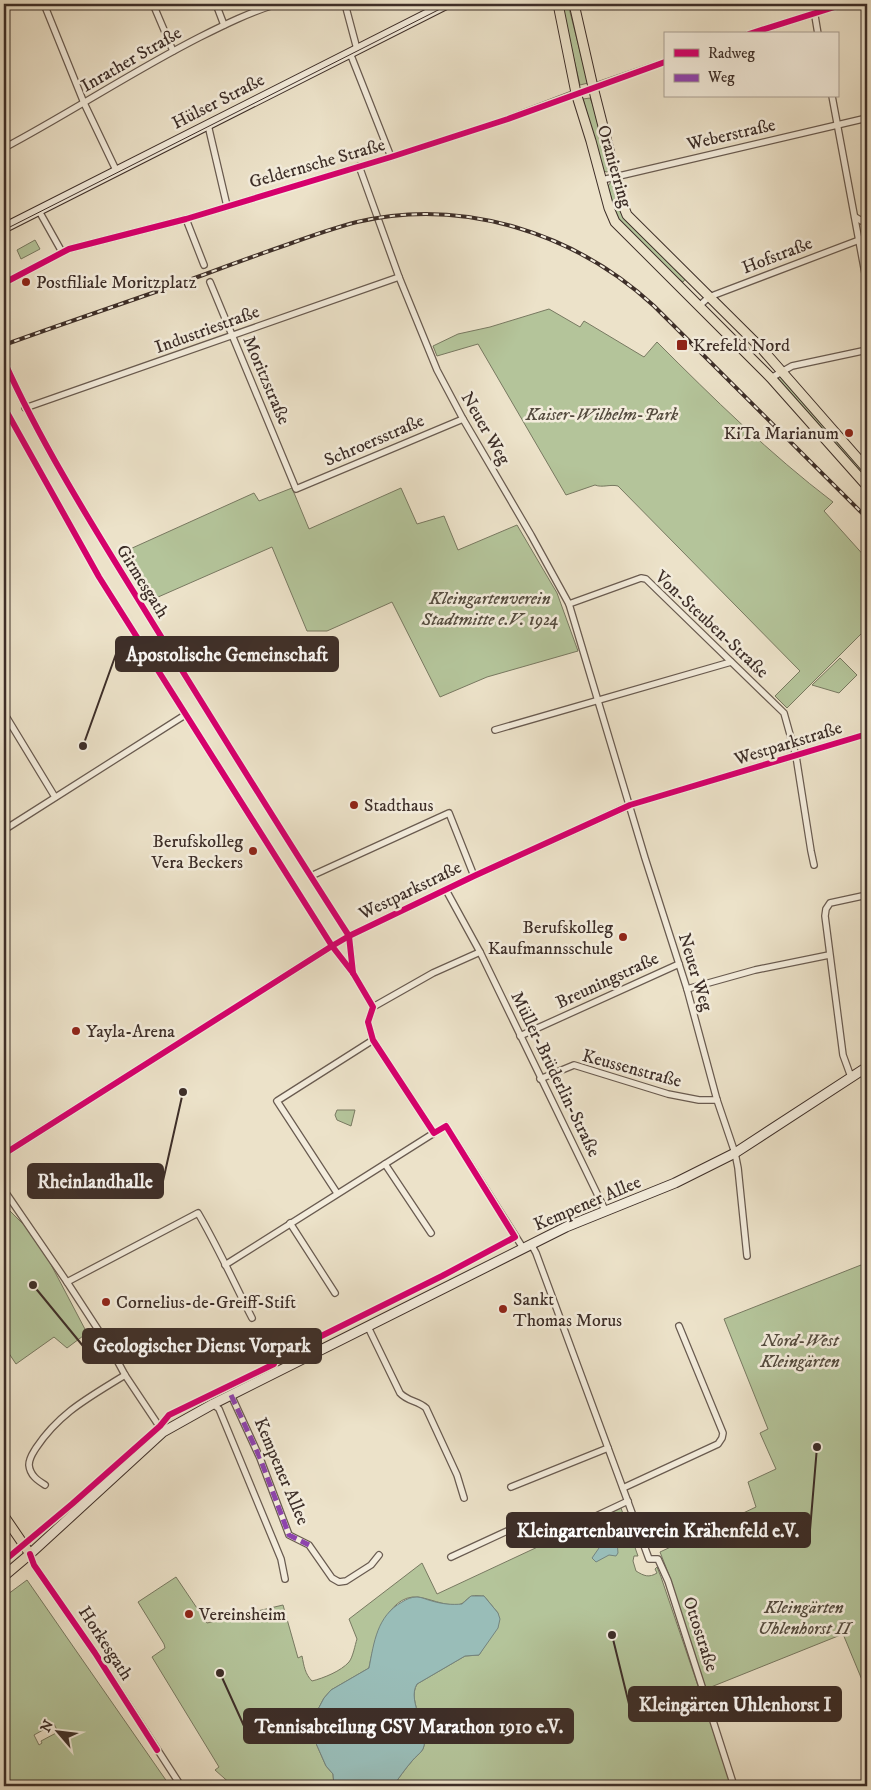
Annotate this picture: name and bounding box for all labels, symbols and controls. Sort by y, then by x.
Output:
street label: Inrather Straße [77,22,186,97]
legend [664,32,838,98]
text: Radweg [708,44,756,63]
text: Weg [707,68,735,87]
street label: Hülser Straße [169,69,268,135]
street label: Weberstraße [684,114,778,156]
street label: Oranierring [592,122,636,210]
street label: Geldernsche Straße [247,134,388,194]
street label: Hofstraße [739,232,816,279]
place label: Postfiliale Moritzplatz [36,272,197,294]
marker: Postfiliale Moritzplatz [20,276,32,288]
street label: Industriestraße [152,301,263,359]
street label: Moritzstraße [238,333,295,428]
place label: Krefeld Nord [693,335,790,357]
marker: Krefeld Nord [675,338,689,352]
street label: Neuer Weg [455,388,515,469]
park label: Kaiser-Wilhelm-Park [525,404,679,426]
street label: Schroersstraße [321,410,428,472]
place label: KiTa Marianum [724,423,839,445]
marker: KiTa Marianum [843,427,855,439]
street label: Girmesgath [111,541,174,623]
street label: Von-Steuben-Straße [649,566,773,683]
park label: Kleingartenverein Stadtmitte e.V. 1924 [420,588,559,631]
callout: Apostolische Gemeinschaft [116,637,338,671]
text: Apostolische Gemeinschaft [125,644,329,667]
street label: Westparkstraße [731,717,845,771]
place label: Stadthaus [364,795,433,817]
marker: Stadthaus [348,799,360,811]
place label: Berufskolleg Vera Beckers [150,831,243,874]
marker: Berufskolleg Vera Beckers [247,845,259,857]
street label: Westparkstraße [355,857,465,926]
place label: Berufskolleg Kaufmannsschule [488,917,613,960]
marker: Berufskolleg Kaufmannsschule [617,931,629,943]
street label: Neuer Weg [673,931,717,1014]
street label: Breuningstraße [553,948,662,1014]
street label: Müller-Brüderlin-Straße [505,988,605,1161]
place label: Yayla-Arena [86,1021,175,1043]
marker: Yayla-Arena [70,1025,82,1037]
street label: Keussenstraße [580,1045,684,1093]
callout: Rheinlandhalle [28,1164,163,1198]
text: Rheinlandhalle [37,1171,153,1194]
street label: Kempener Allee [530,1171,644,1236]
place label: Sankt Thomas Morus [513,1289,622,1332]
place label: Cornelius-de-Greiff-Stift [116,1292,296,1314]
marker: Cornelius-de-Greiff-Stift [100,1296,112,1308]
marker: Sankt Thomas Morus [497,1303,509,1315]
callout: Geologischer Dienst Vorpark [83,1329,321,1363]
park label: Nord-West Kleingärten [759,1330,840,1373]
text: Geologischer Dienst Vorpark [93,1335,311,1358]
street label: Kempener Allee [249,1414,314,1528]
callout: Kleingartenbauverein Krähenfeld e.V. [507,1513,810,1547]
text: Kleingartenbauverein Krähenfeld e.V. [517,1520,800,1543]
street label: Ottostraße [678,1594,722,1675]
park label: Kleingärten Uhlenhorst II [758,1597,854,1640]
street label: Horkesgath [73,1602,138,1685]
place label: Vereinsheim [198,1604,286,1626]
marker: Vereinsheim [183,1608,195,1620]
callout: Kleingärten Uhlenhorst I [629,1687,841,1721]
text: Kleingärten Uhlenhorst I [639,1694,831,1717]
north arrow [32,1708,82,1758]
callout: Tennisabteilung CSV Marathon 1910 e.V. [244,1709,573,1743]
text: Tennisabteilung CSV Marathon 1910 e.V. [254,1716,564,1739]
text: N [37,1717,58,1736]

